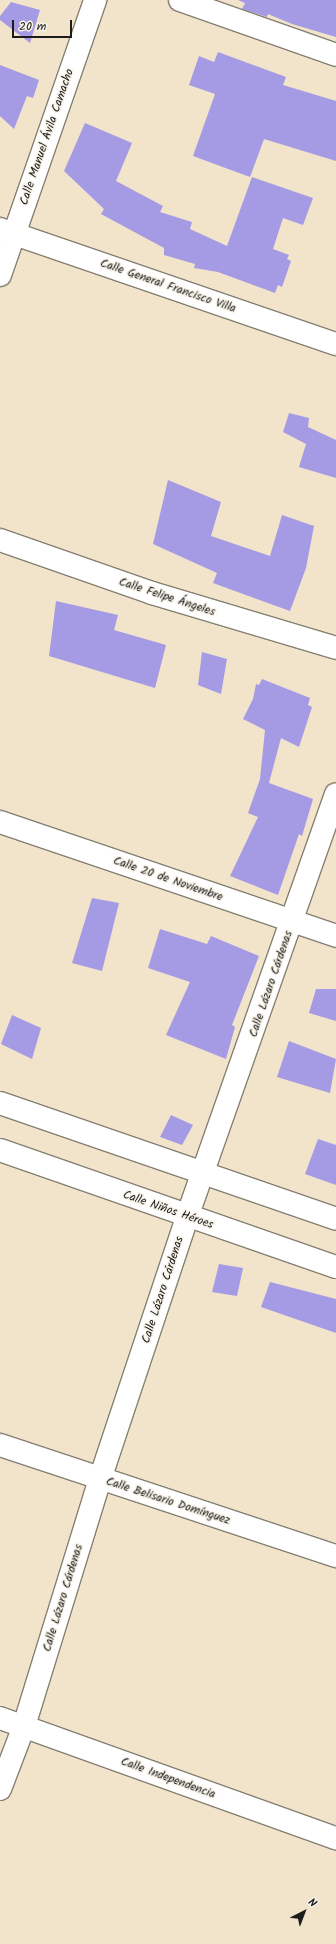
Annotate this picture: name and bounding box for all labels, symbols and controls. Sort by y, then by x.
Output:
scale bar [14,12,74,38]
text: 20 m [19,17,46,36]
street label: Calle Manuel Ávila Camacho [17,67,77,207]
street label: Calle General Francisco Villa [98,256,238,316]
street label: Calle Felipe Ángeles [117,575,217,619]
street label: Calle 20 de Noviembre [111,853,225,905]
street label: Calle Lázaro Cárdenas [246,929,296,1039]
street label: Calle Niños Héroes [121,1188,215,1232]
street label: Calle Lázaro Cárdenas [139,1235,187,1345]
street label: Calle Belisario Domínguez [104,1474,232,1528]
street label: Calle Lázaro Cárdenas [40,1543,86,1653]
street label: Calle Independencia [119,1754,217,1802]
north arrow [284,1892,324,1932]
text: N [303,1894,321,1912]

